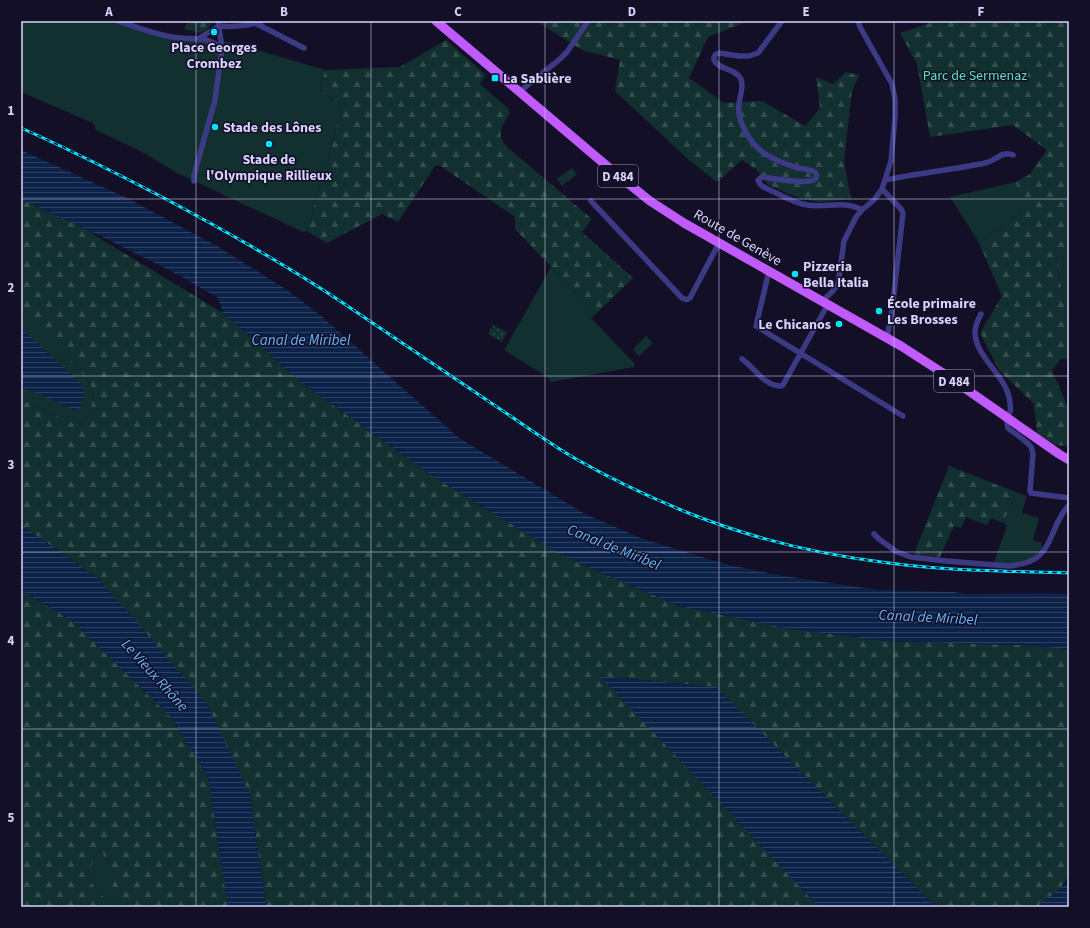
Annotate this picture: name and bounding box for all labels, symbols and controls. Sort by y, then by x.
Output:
text: A [104,3,113,21]
text: B [280,3,288,21]
text: C [454,3,462,21]
text: D [628,3,636,21]
text: E [802,3,810,21]
text: F [978,3,985,21]
marker: Place Georges Crombez [209,27,219,37]
place label: Place Georges Crombez [171,38,257,74]
park label: Parc de Sermenaz [923,66,1027,86]
place label: La Sablière [503,69,571,89]
marker: La Sablière [490,73,500,83]
text: 1 [8,102,15,120]
place label: Stade des Lônes [223,118,321,138]
marker: Stade des Lônes [210,122,220,132]
marker: Stade de l'Olympique Rillieux [264,139,274,149]
place label: Stade de l'Olympique Rillieux [206,150,332,186]
road number: D 484 [598,165,638,187]
street label: Route de Genève [690,205,785,271]
place label: Pizzeria Bella Italia [803,257,869,293]
marker: Pizzeria Bella Italia [790,269,800,279]
text: 2 [8,279,15,297]
place label: École primaire Les Brosses [887,294,976,330]
marker: École primaire Les Brosses [874,306,884,316]
place label: Le Chicanos [758,315,831,335]
marker: Le Chicanos [834,319,844,329]
water label: Canal de Miribel [252,330,351,351]
road number: D 484 [934,370,974,392]
text: 3 [8,456,15,474]
water label: Canal de Miribel [564,519,664,576]
water label: Canal de Miribel [878,604,978,631]
text: 4 [8,632,15,650]
water label: Le Vieux Rhône [116,634,193,716]
text: 5 [8,809,15,827]

